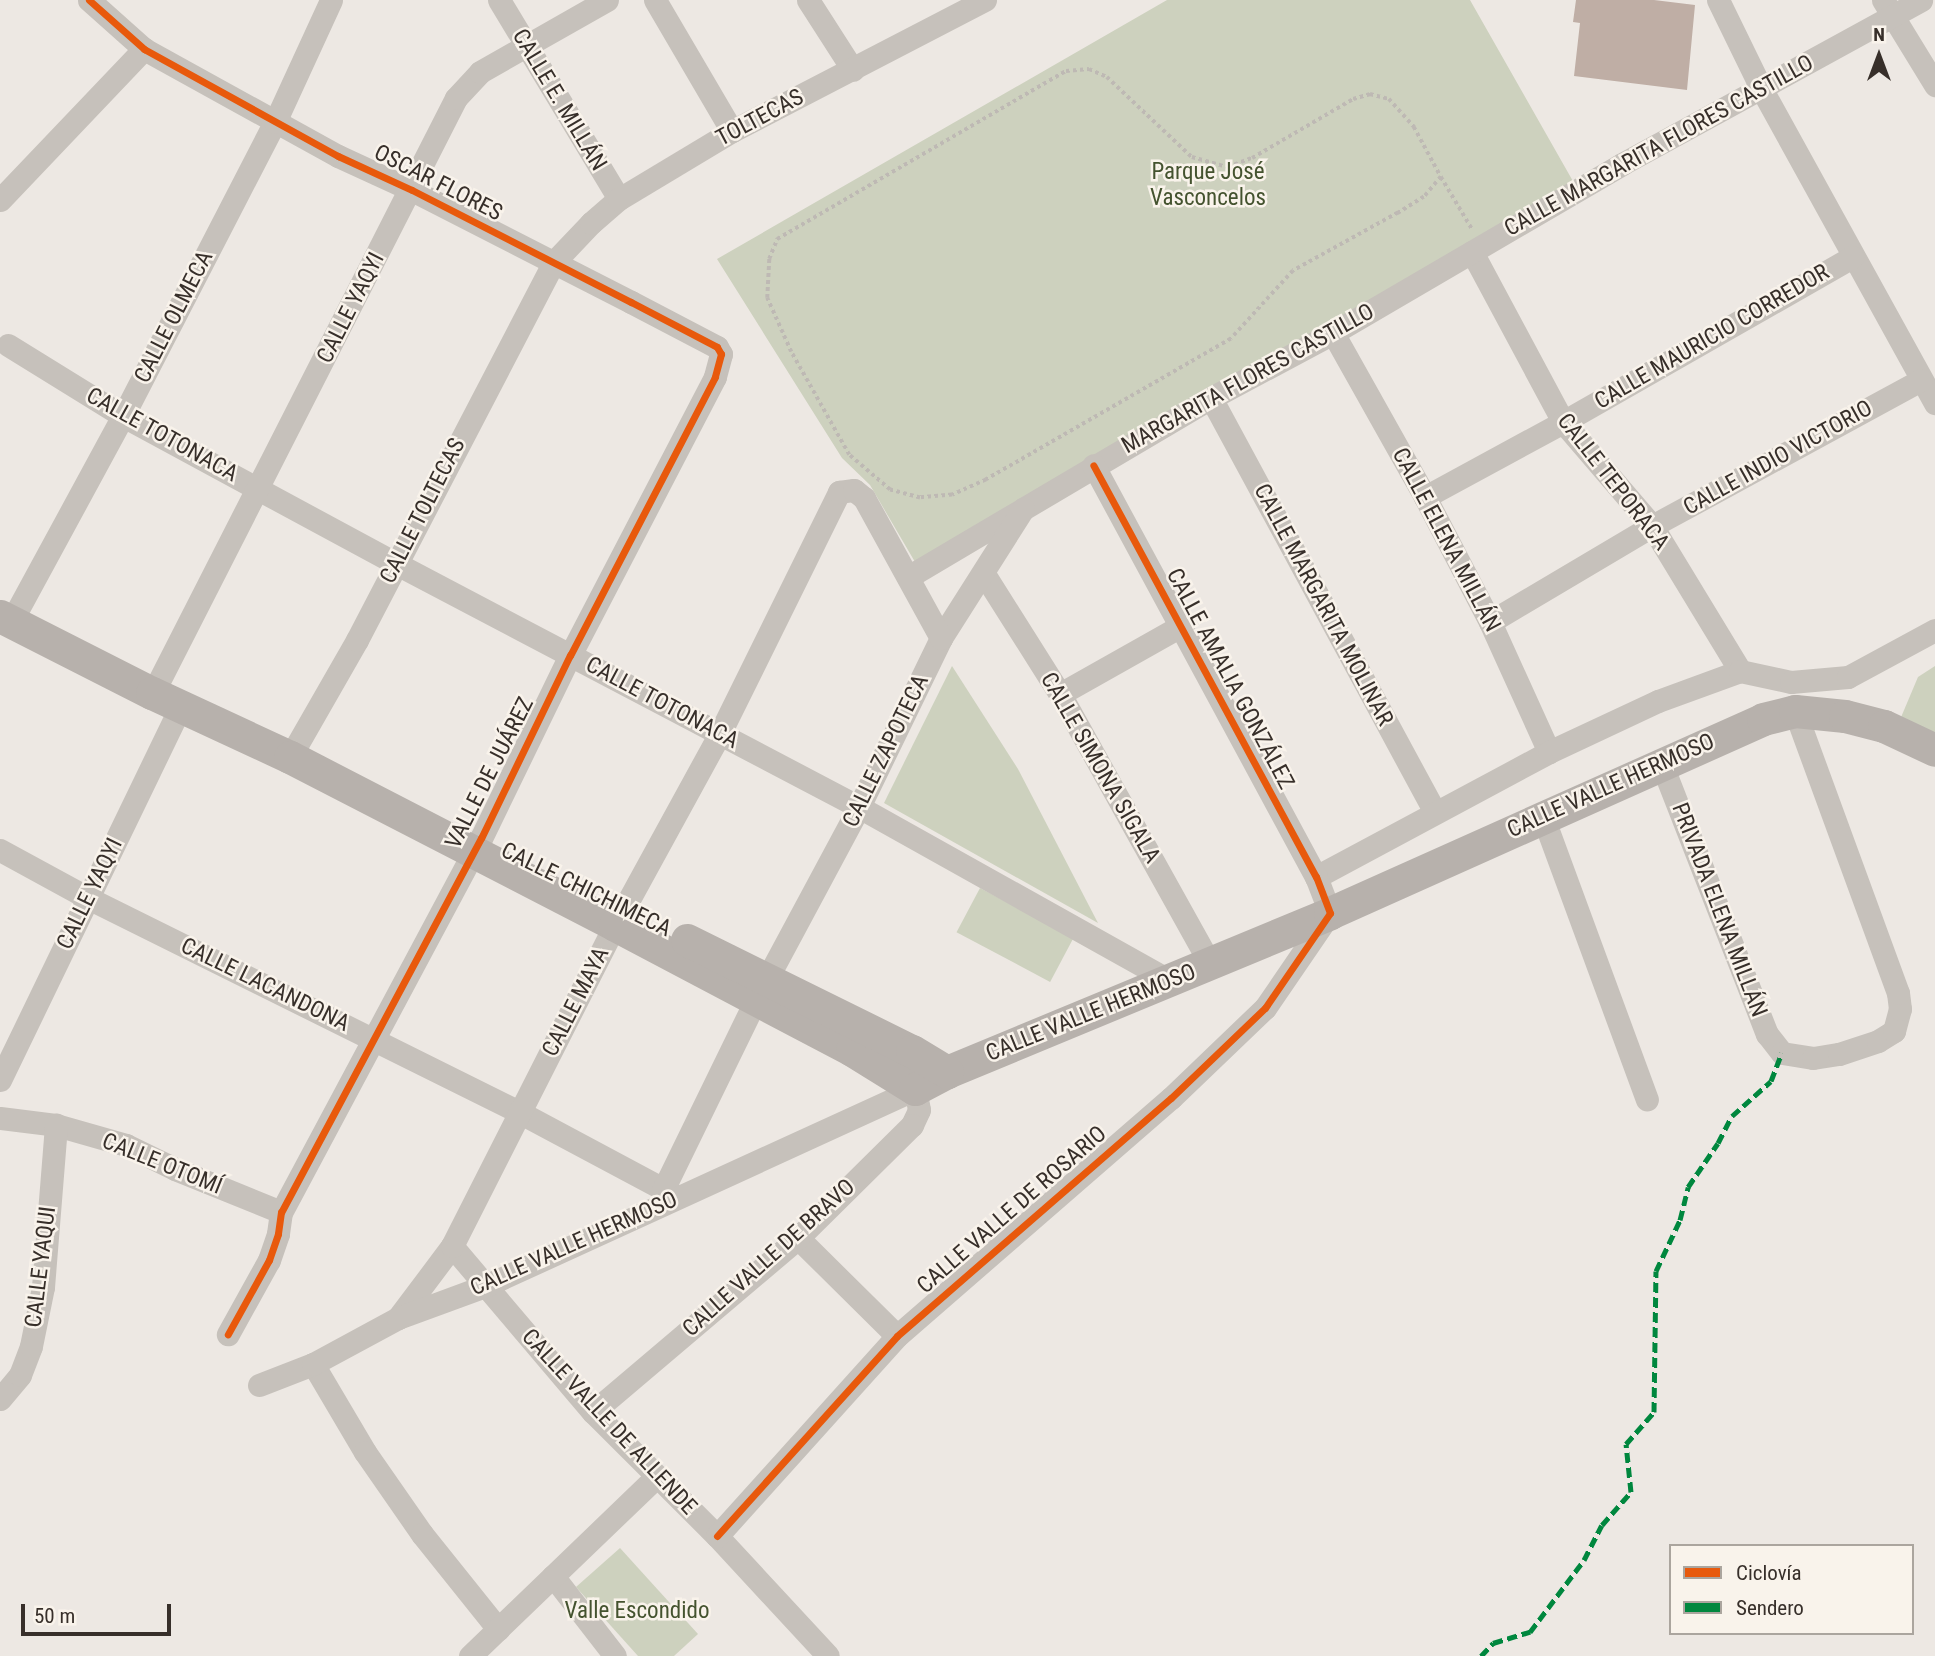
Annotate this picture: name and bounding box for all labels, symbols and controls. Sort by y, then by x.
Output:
north arrow [1844,21,1914,91]
text: N [1873,23,1885,46]
street label: CALLE E. MILLÁN [506,24,612,176]
street label: CALLE MARGARITA FLORES CASTILLO [1500,49,1818,243]
street label: TOLTECAS [712,84,808,152]
street label: OSCAR FLORES [369,139,507,227]
park label: Parque José Vasconcelos [1150,158,1266,212]
street label: CALLE OLMECA [129,246,219,388]
street label: CALLE YAQYI [311,248,391,368]
street label: CALLE MAURICIO CORREDOR [1590,259,1834,415]
street label: MARGARITA FLORES CASTILLO [1117,298,1379,460]
street label: CALLE TOTONACA [81,382,243,488]
street label: CALLE INDIO VICTORIO [1679,395,1877,521]
street label: CALLE TEPORACA [1551,408,1675,556]
street label: CALLE TOLTECAS [374,434,472,588]
street label: CALLE ELENA MILLÁN [1386,443,1506,637]
street label: CALLE MARGARITA MOLINAR [1247,479,1399,731]
street label: CALLE AMALIA GONZÁLEZ [1160,564,1300,794]
street label: CALLE TOTONACA [581,651,743,755]
street label: CALLE SIMONA SIGALA [1034,668,1166,868]
street label: CALLE ZAPOTECA [837,670,935,832]
street label: VALLE DE JUÁREZ [440,693,540,853]
street label: CALLE VALLE HERMOSO [1503,728,1719,844]
street label: PRIVADA ELENA MILLÁN [1665,799,1773,1021]
street label: CALLE YAQYI [51,834,129,954]
street label: CALLE CHICHIMECA [496,837,676,943]
street label: CALLE LACANDONA [176,932,354,1038]
street label: CALLE MAYA [537,943,615,1061]
street label: CALLE VALLE HERMOSO [982,958,1200,1068]
street label: CALLE VALLE DE ROSARIO [912,1120,1112,1300]
street label: CALLE OTOMÍ [98,1127,226,1201]
street label: CALLE VALLE DE BRAVO [677,1173,861,1343]
street label: CALLE VALLE HERMOSO [466,1186,682,1302]
street label: CALLE YAQUI [20,1205,62,1329]
street label: CALLE VALLE DE ALLENDE [516,1323,702,1521]
legend [1669,1544,1914,1635]
text: Ciclovía [1736,1561,1802,1585]
scale bar [24,1590,175,1634]
text: Sendero [1736,1596,1804,1620]
park label: Valle Escondido [565,1597,709,1625]
text: 50 m [34,1604,75,1628]

